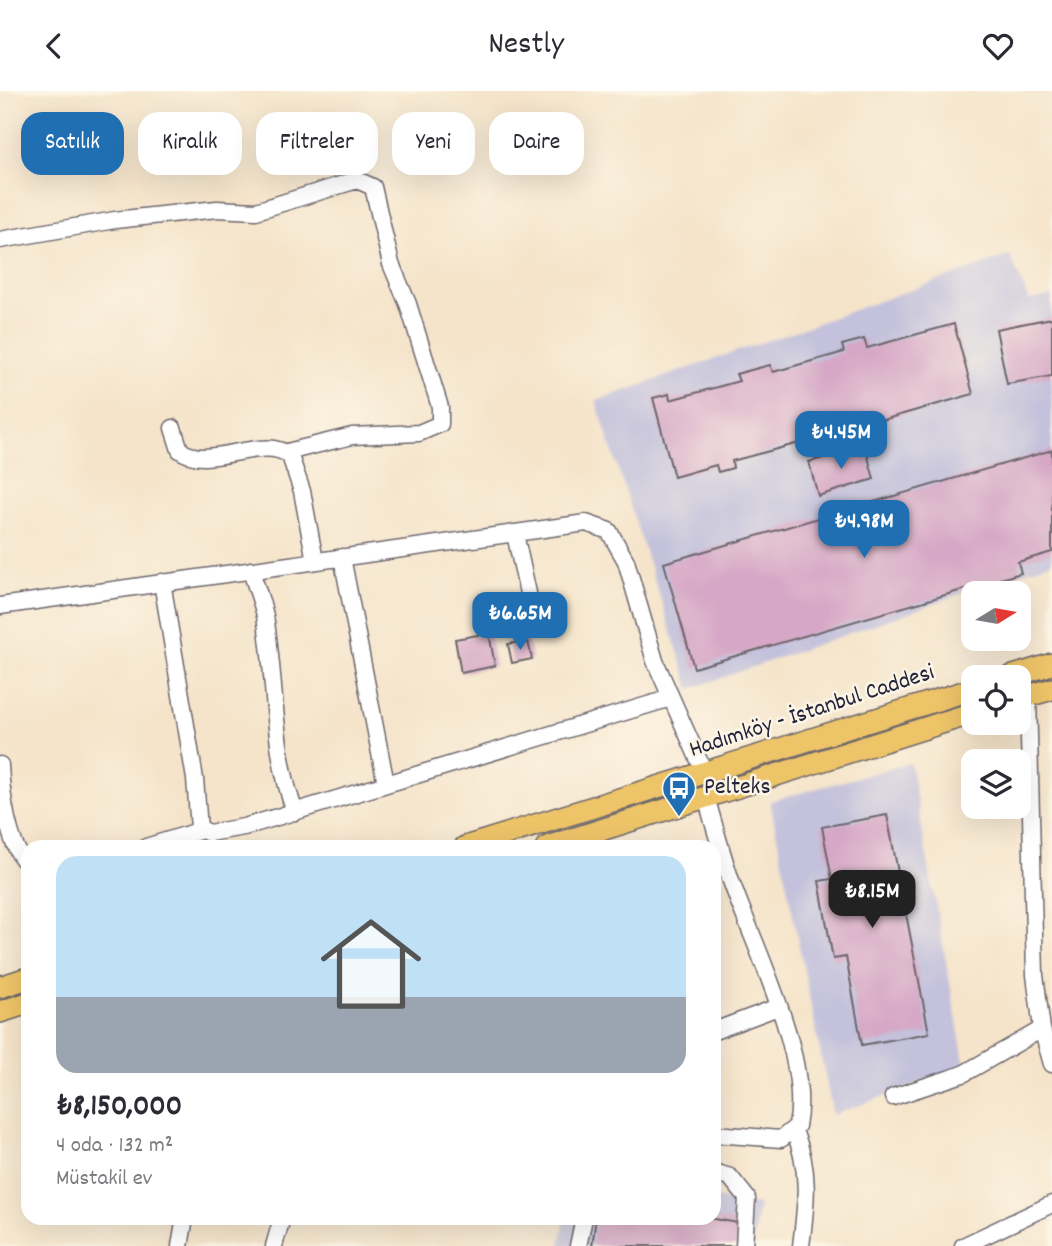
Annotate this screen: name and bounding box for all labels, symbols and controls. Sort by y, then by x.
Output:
text: Nestly [488,23,564,69]
icon: back [35,27,73,65]
icon: heart [979,27,1017,65]
chip: Satılık [21,112,124,175]
chip: Kiralık [138,112,242,175]
chip: Filtreler [256,112,378,175]
chip: Yeni [392,112,475,175]
chip: Daire [489,112,584,175]
pin: ₺4.45M [784,411,898,471]
text: ₺4.45M [811,417,871,450]
pin: ₺4.98M [807,501,921,560]
text: ₺4.98M [834,506,894,539]
north arrow [961,581,1031,651]
map controls [961,581,1031,819]
pin: ₺6.65M [463,593,577,652]
text: ₺6.65M [488,598,552,631]
street label: Hadımköy - İstanbul Caddesi [685,656,939,768]
button: locate [961,665,1031,735]
button: layers [961,749,1031,819]
bus stop icon: Pelteks [660,769,698,818]
place label: Pelteks [704,771,771,805]
pin: ₺8.15M [815,871,929,930]
text: ₺8.15M [844,876,900,909]
icon: home [308,901,434,1027]
text: ₺8,150,000 [56,1087,182,1130]
text: 4 oda · 132 m² [56,1130,173,1163]
text: Müstakil ev [56,1163,152,1196]

